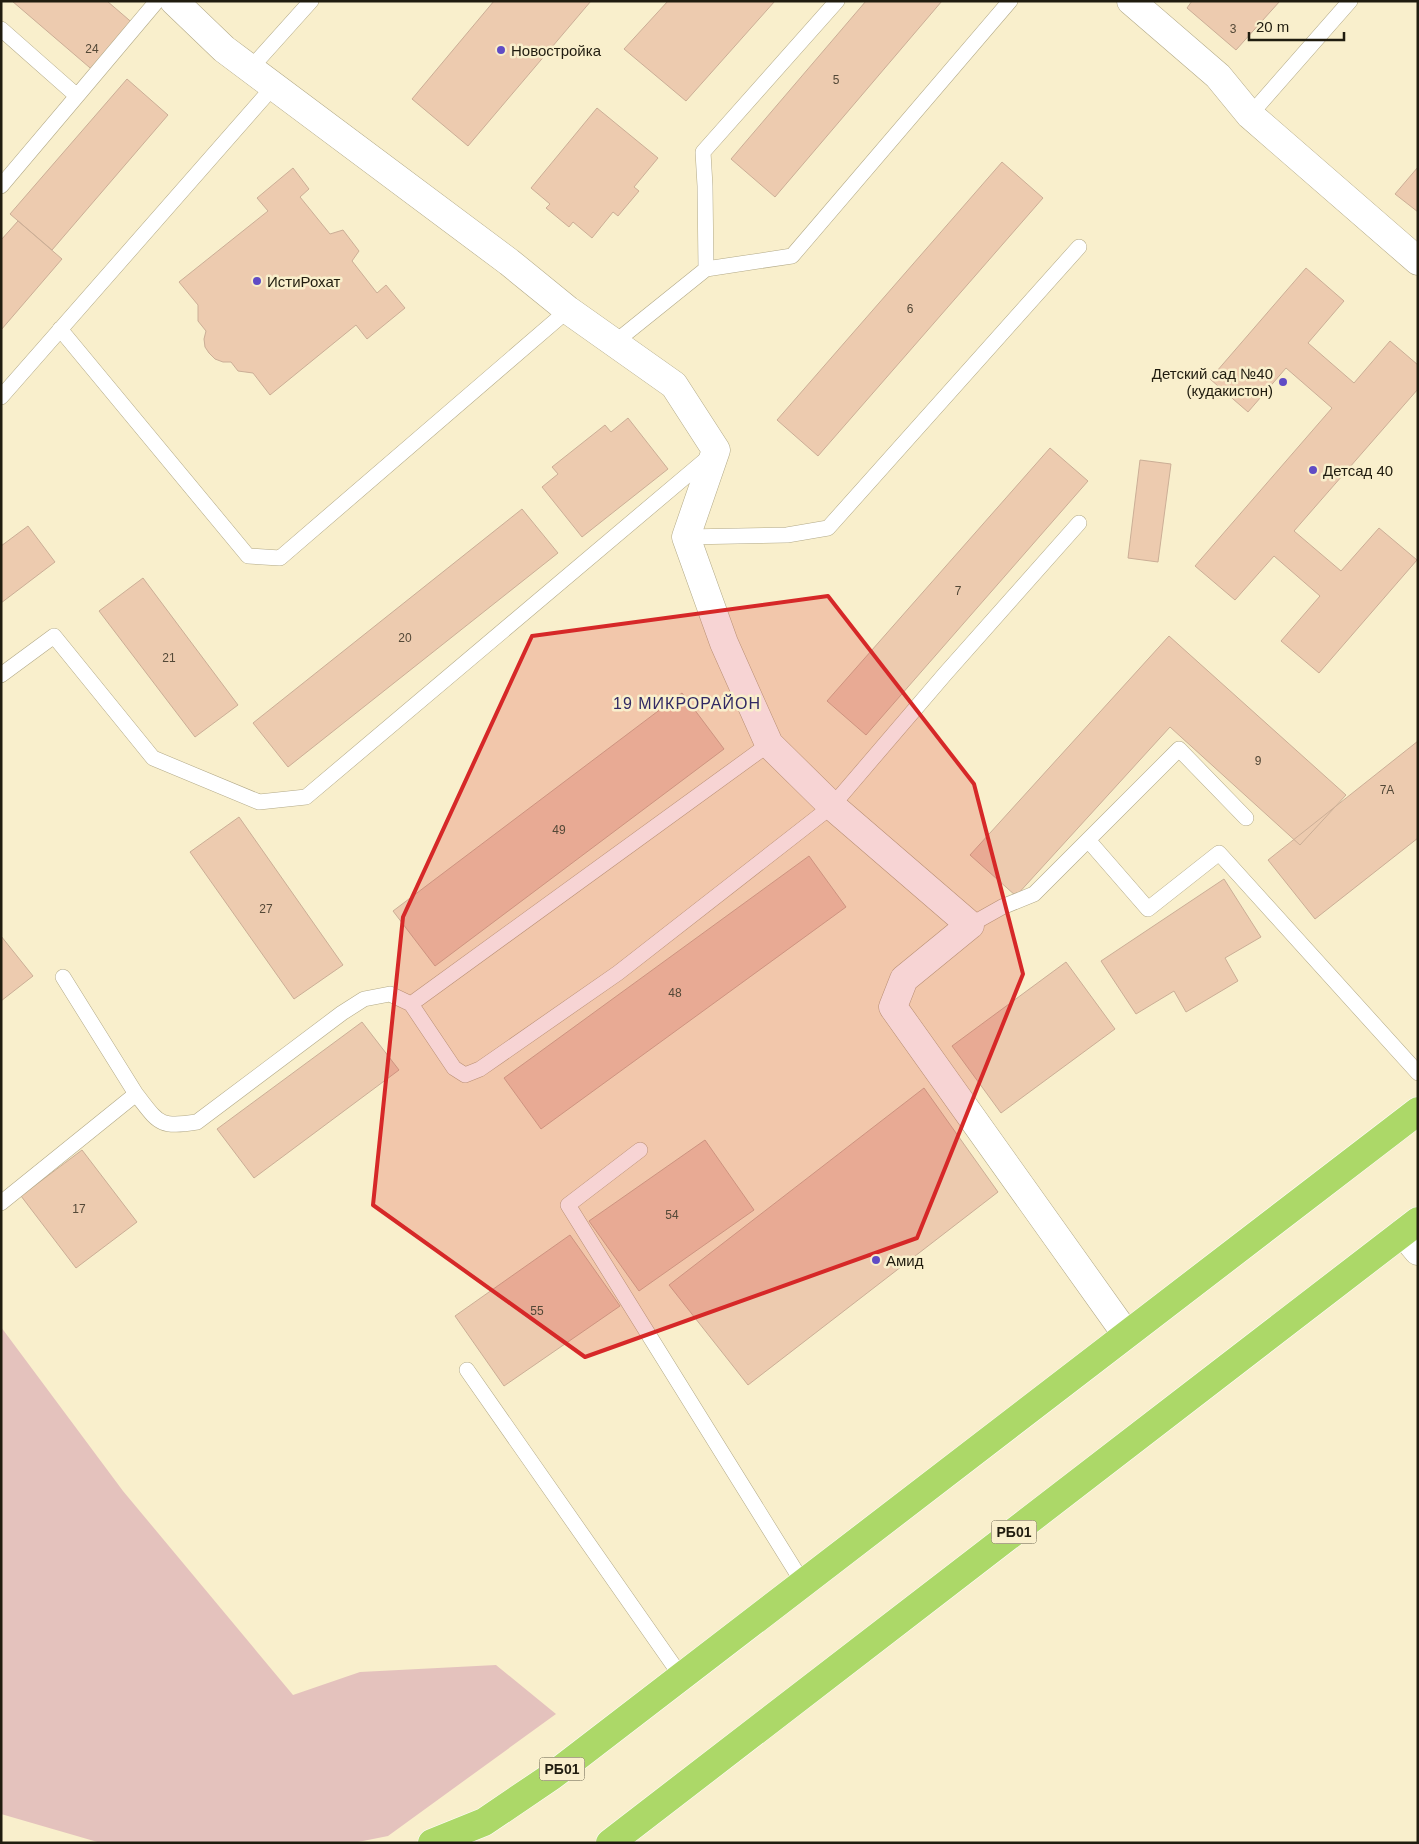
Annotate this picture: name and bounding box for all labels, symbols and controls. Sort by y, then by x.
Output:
scale bar [1249,10,1344,42]
text: 20 m [1256,18,1289,35]
house number: 3 [1230,22,1237,36]
house number: 24 [85,42,99,56]
place label: Новостройка [511,42,602,59]
marker: Новостройка [495,44,507,56]
house number: 5 [833,73,840,87]
place label: ИстиРохат [267,273,340,290]
marker: ИстиРохат [251,275,263,287]
house number: 6 [907,302,914,316]
place label: Детский сад №40 (кудакистон) [1152,365,1273,399]
marker: Детский сад №40 (кудакистон) [1277,376,1289,388]
place label: Детсад 40 [1323,462,1393,479]
marker: Детсад 40 [1307,464,1319,476]
house number: 7 [955,584,962,598]
house number: 20 [398,631,412,645]
house number: 21 [162,651,176,665]
district label: 19 МИКРОРАЙОН [613,694,761,712]
house number: 9 [1255,754,1262,768]
house number: 7А [1380,783,1394,797]
house number: 49 [552,823,566,837]
house number: 27 [259,902,273,916]
house number: 48 [668,986,682,1000]
house number: 17 [72,1202,86,1216]
house number: 54 [665,1208,679,1222]
place label: Амид [886,1252,924,1269]
marker: Амид [870,1254,882,1266]
house number: 55 [530,1304,544,1318]
road number: РБ01 [992,1520,1036,1544]
road number: РБ01 [540,1758,584,1780]

